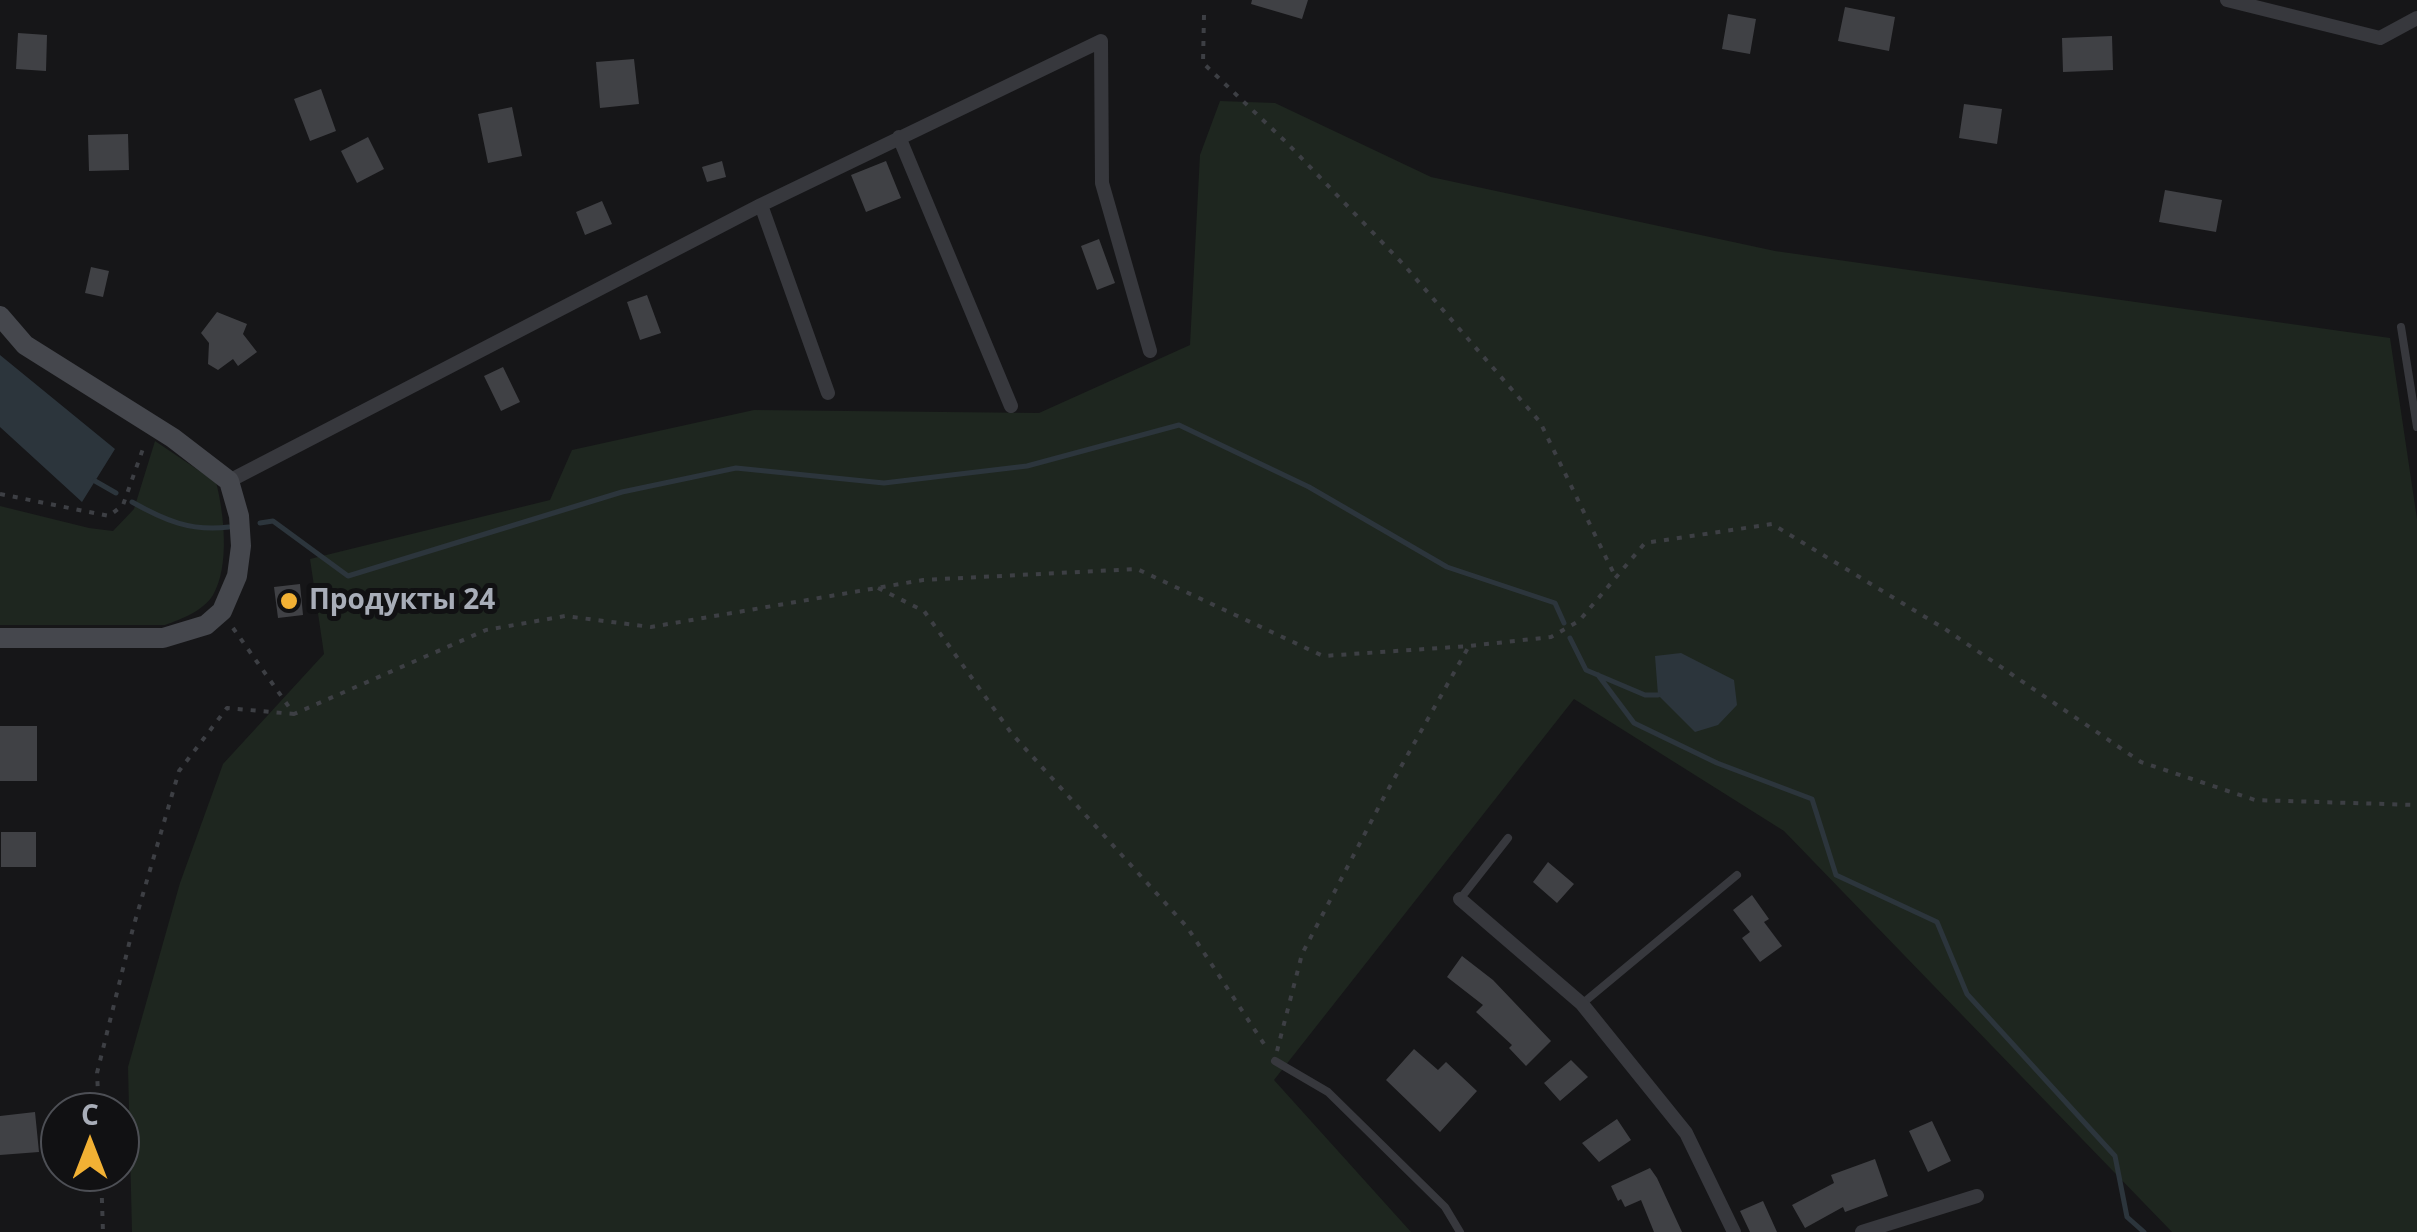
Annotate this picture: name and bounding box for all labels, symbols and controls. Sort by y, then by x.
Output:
place label: Продукты 24 [309,584,495,618]
marker: Продукты 24 [278,590,300,612]
north arrow [40,1092,140,1192]
text: С [81,1095,99,1133]

